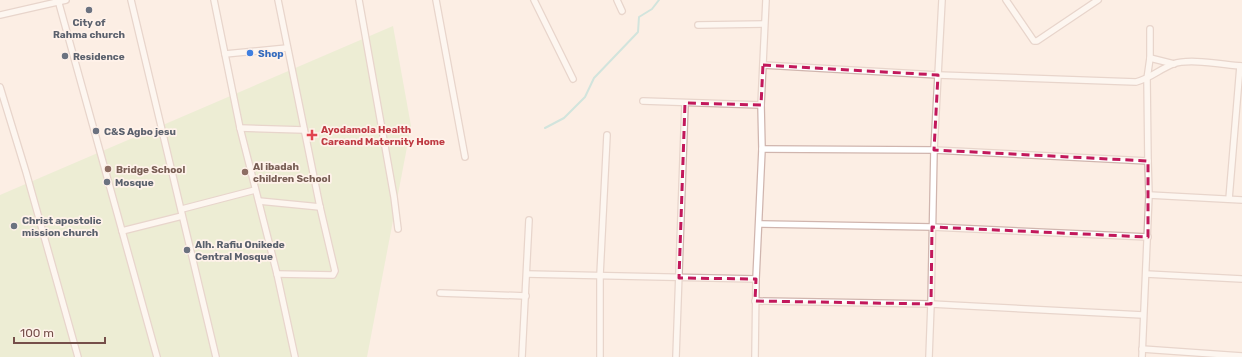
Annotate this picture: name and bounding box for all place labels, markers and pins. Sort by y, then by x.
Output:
marker: City of Rahma church [84,5,94,15]
place label: City of Rahma church [53,17,125,41]
marker: Shop [245,48,255,58]
place label: Shop [258,48,284,60]
marker: Residence [60,51,70,61]
place label: Residence [73,51,125,63]
place label: Ayodamola Health Careand Maternity Home [321,124,445,148]
marker: C&S Agbo jesu [91,126,101,136]
place label: C&S Agbo jesu [104,126,176,138]
marker: Ayodamola Health Careand Maternity Home [306,129,318,141]
place label: Al ibadah children School [253,161,331,185]
marker: Bridge School [103,164,113,174]
place label: Bridge School [116,164,185,176]
marker: Al ibadah children School [240,167,250,177]
marker: Mosque [102,177,112,187]
place label: Mosque [115,177,154,189]
place label: Christ apostolic mission church [22,215,102,239]
marker: Christ apostolic mission church [9,221,19,231]
place label: Alh. Rafiu Onikede Central Mosque [195,239,285,263]
marker: Alh. Rafiu Onikede Central Mosque [182,245,192,255]

